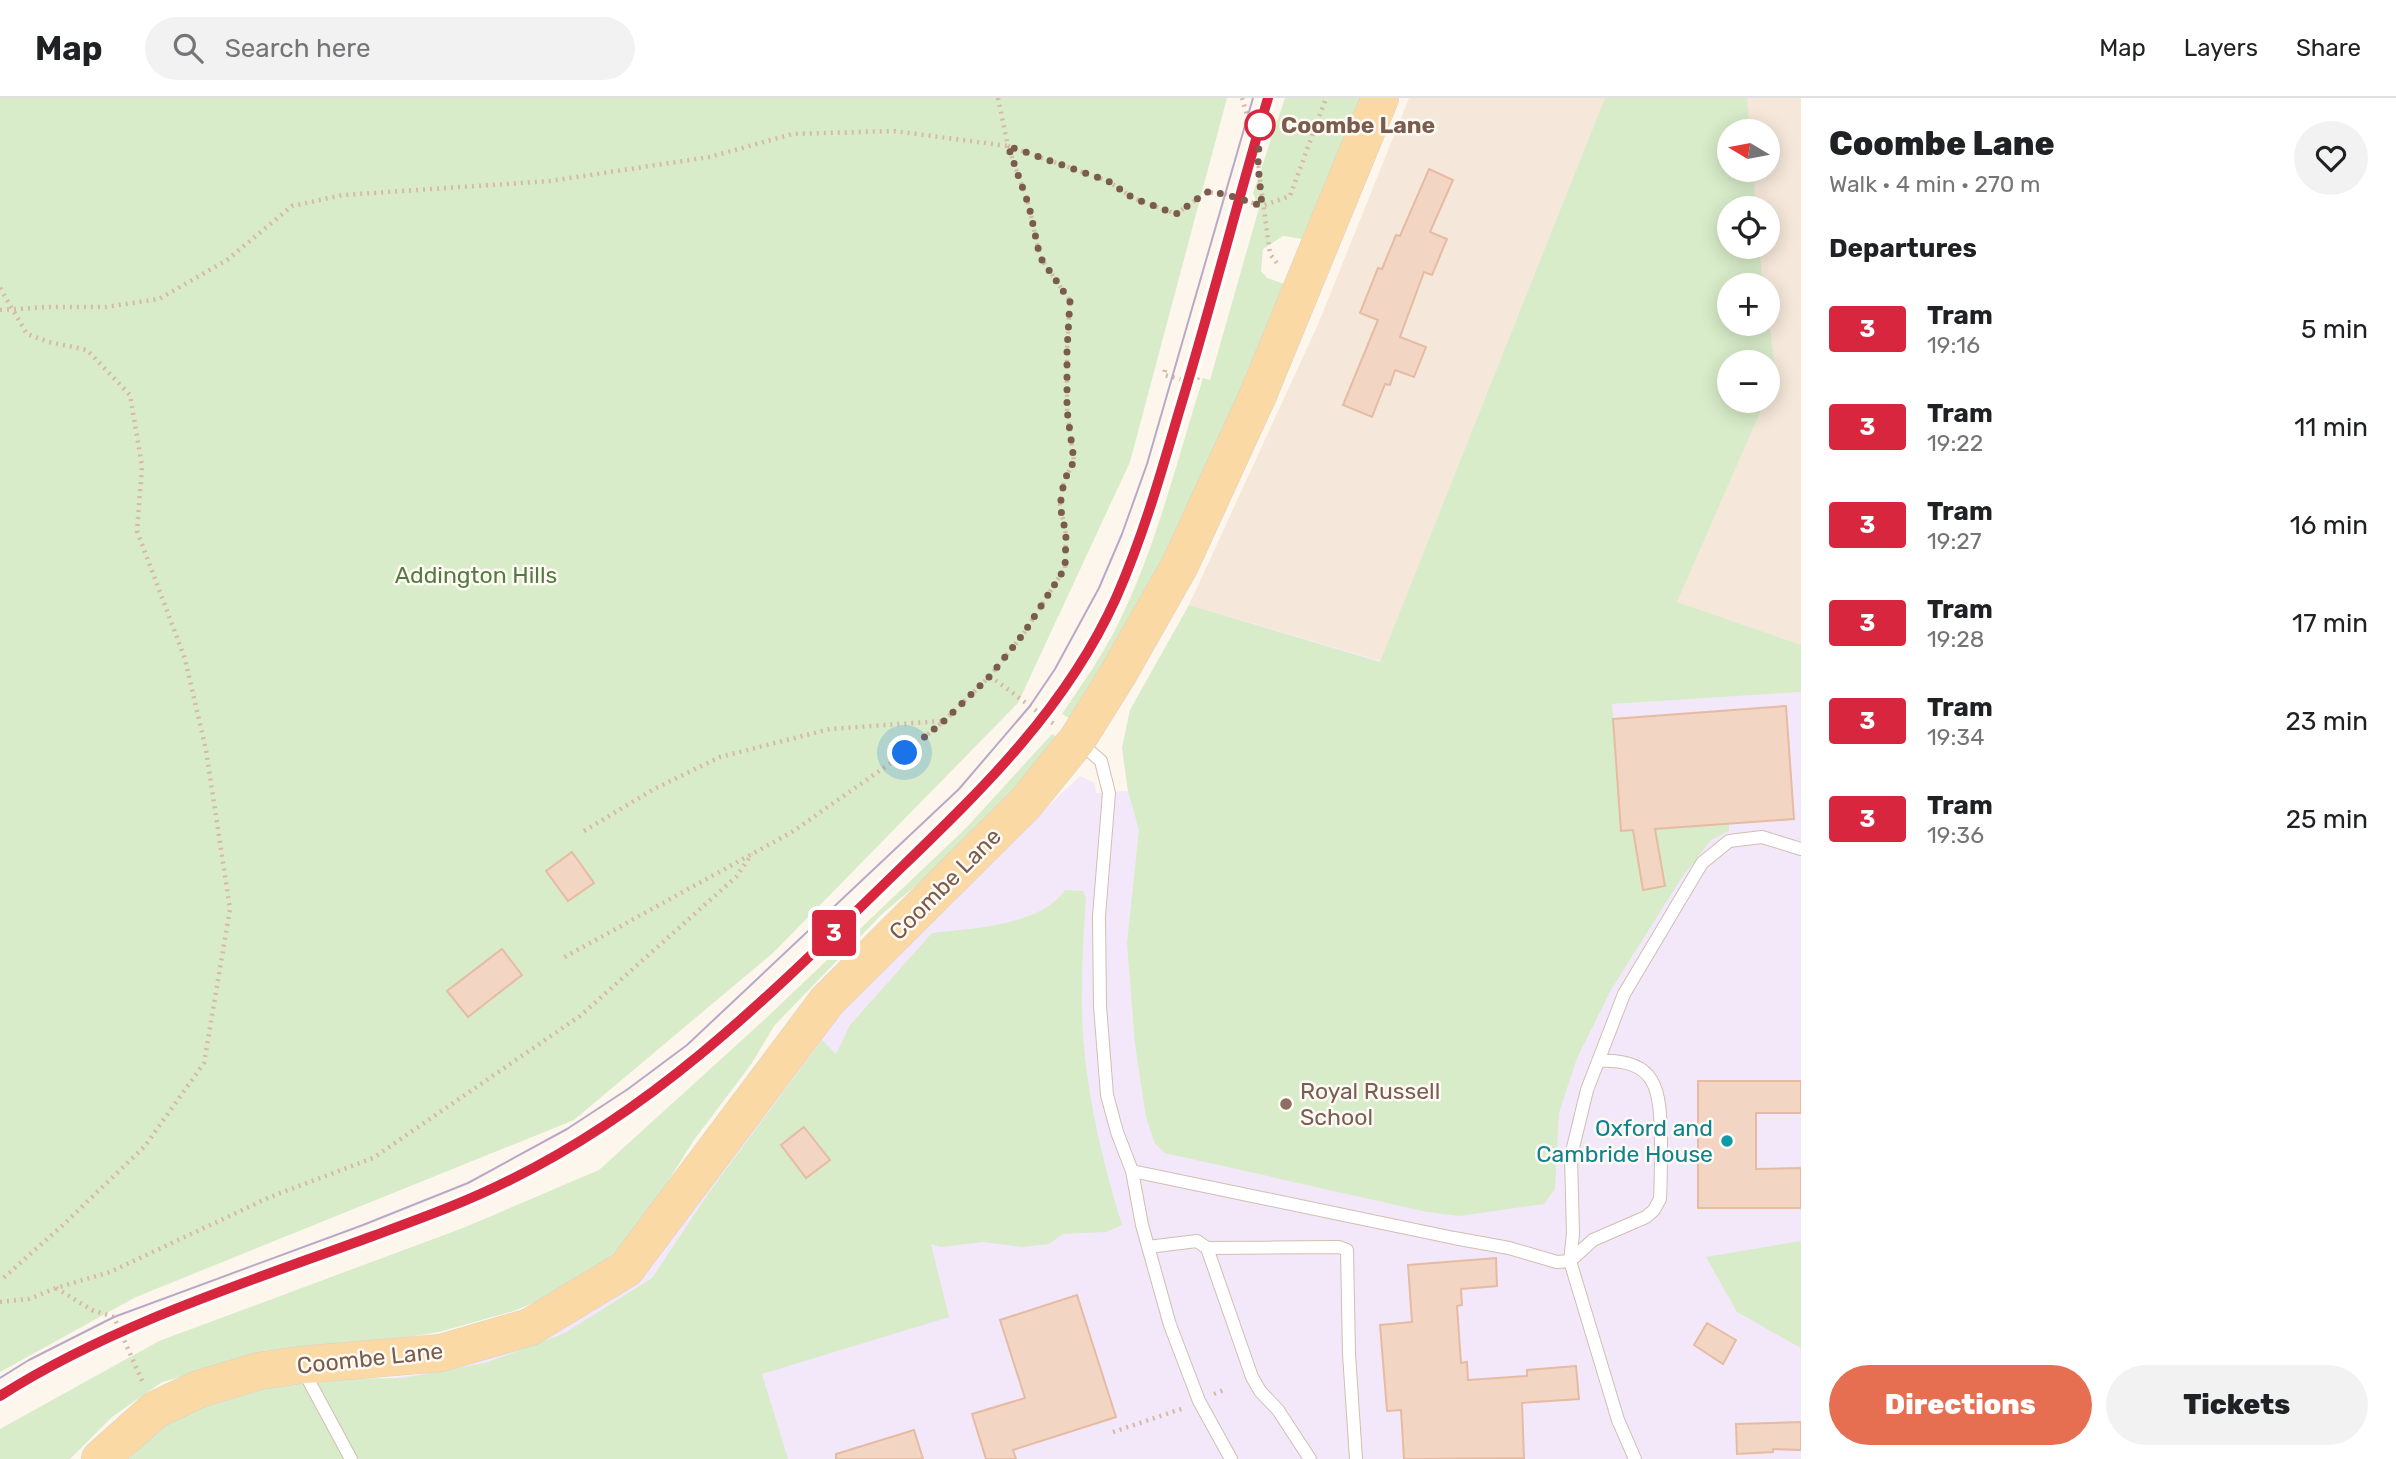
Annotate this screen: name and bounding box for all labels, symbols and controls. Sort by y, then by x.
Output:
search box [145,17,635,80]
text: Map [35,29,103,68]
icon: search [169,29,207,67]
text: Search here [225,33,370,64]
text: Map [2099,34,2146,62]
text: Layers [2184,34,2258,62]
text: Share [2296,34,2361,62]
marker: Coombe Lane [1245,110,1275,140]
place label: Coombe Lane [1281,111,1435,139]
north arrow [1717,119,1780,182]
map controls [1717,119,1780,413]
button: heart [2294,121,2368,195]
text: Coombe Lane [1829,124,2055,163]
text: Walk · 4 min · 270 m [1829,170,2040,198]
button: locate [1717,196,1780,259]
text: Departures [1829,233,1977,264]
button: + [1717,273,1780,336]
text: Tram [1927,300,1993,331]
text: 5 min [2301,314,2368,345]
text: 3 [1860,315,1875,343]
text: 19:16 [1927,331,1980,359]
button: − [1717,350,1780,413]
text: Tram [1927,398,1993,429]
text: 11 min [2294,412,2368,443]
text: 3 [1860,413,1875,441]
text: 19:22 [1927,429,1983,457]
text: Tram [1927,496,1993,527]
text: 16 min [2290,510,2368,541]
text: 3 [1860,511,1875,539]
text: 19:27 [1927,527,1982,555]
park label: Addington Hills [395,561,557,589]
text: Tram [1927,594,1993,625]
text: 17 min [2292,608,2368,639]
text: 3 [1860,609,1875,637]
text: 19:28 [1927,625,1985,653]
text: Tram [1927,692,1993,723]
text: 23 min [2286,706,2368,737]
text: 3 [1860,707,1875,735]
text: 19:34 [1927,723,1984,751]
your location [887,735,922,770]
text: Tram [1927,790,1993,821]
text: 25 min [2286,804,2368,835]
text: 3 [1860,805,1875,833]
text: 19:36 [1927,821,1984,849]
street label: Coombe Lane [883,822,1007,946]
line badge: 3 [811,910,857,956]
text: 3 [826,919,842,947]
place label: Royal Russell School [1300,1077,1440,1131]
marker: Royal Russell School [1278,1096,1294,1112]
place label: Oxford and Cambride House [1536,1114,1713,1168]
marker: Oxford and Cambride House [1719,1133,1735,1149]
street label: Coombe Lane [296,1336,444,1380]
button: Directions [1829,1365,2092,1445]
button: Tickets [2106,1365,2368,1445]

